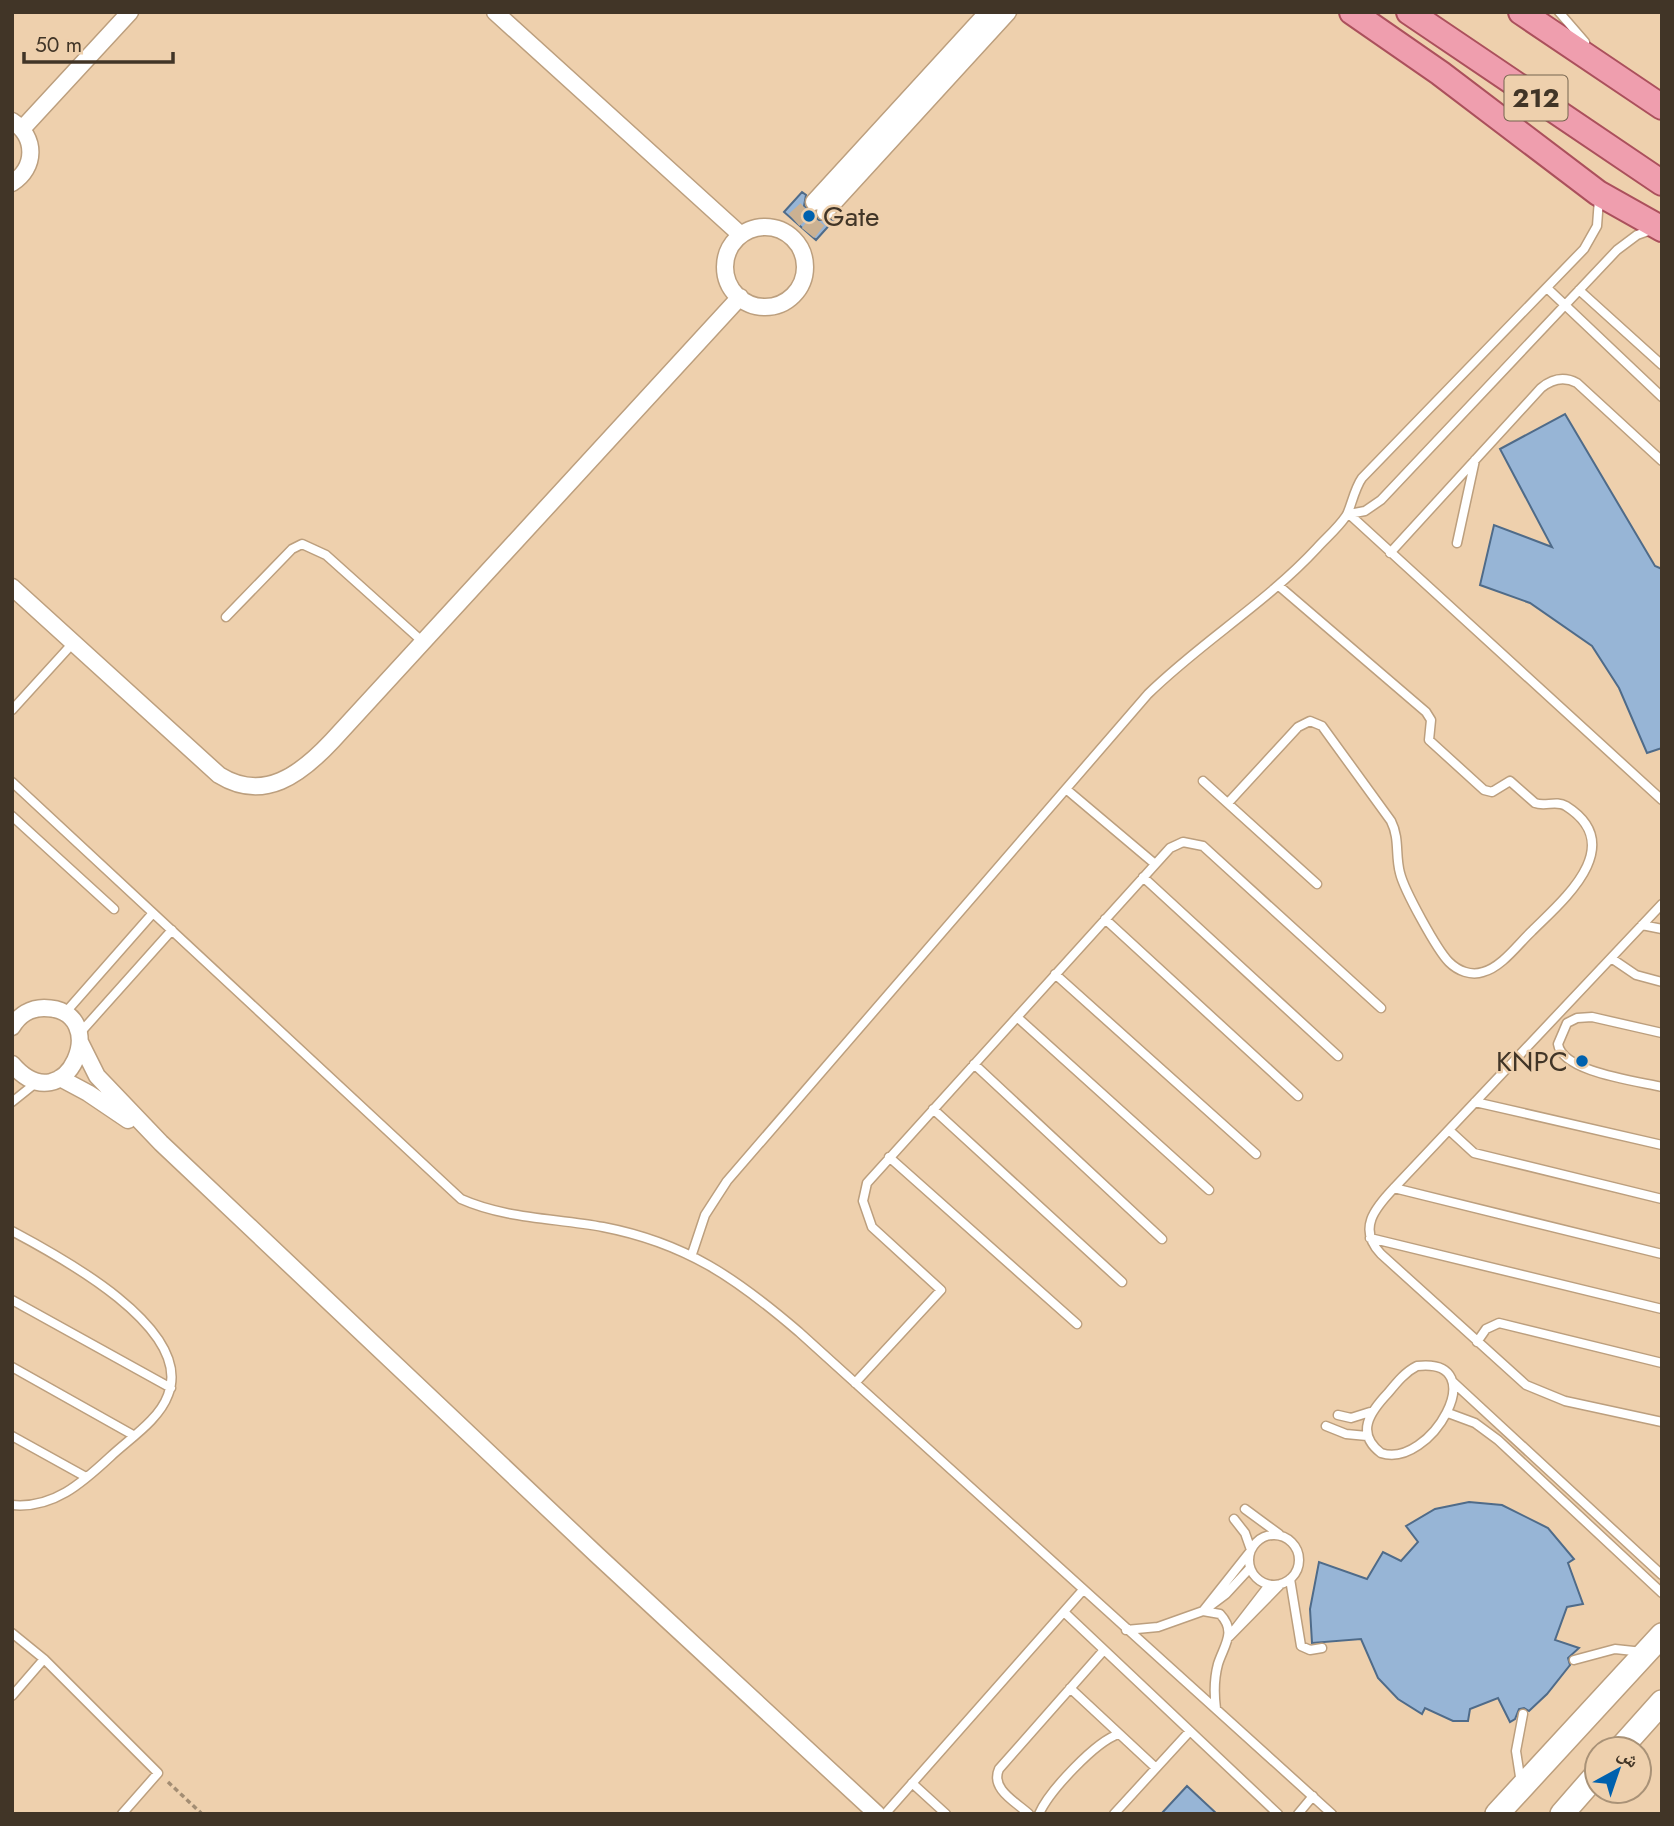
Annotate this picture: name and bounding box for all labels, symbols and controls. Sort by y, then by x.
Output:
scale bar [24,21,173,65]
text: 50 m [35,30,82,60]
road number: 212 [1504,76,1568,120]
place label: Gate [823,196,879,237]
marker: Gate [801,208,817,224]
place label: KNPC [1496,1041,1568,1082]
marker: KNPC [1574,1053,1590,1069]
north arrow [1583,1735,1653,1805]
text: ش [1612,1741,1645,1774]

